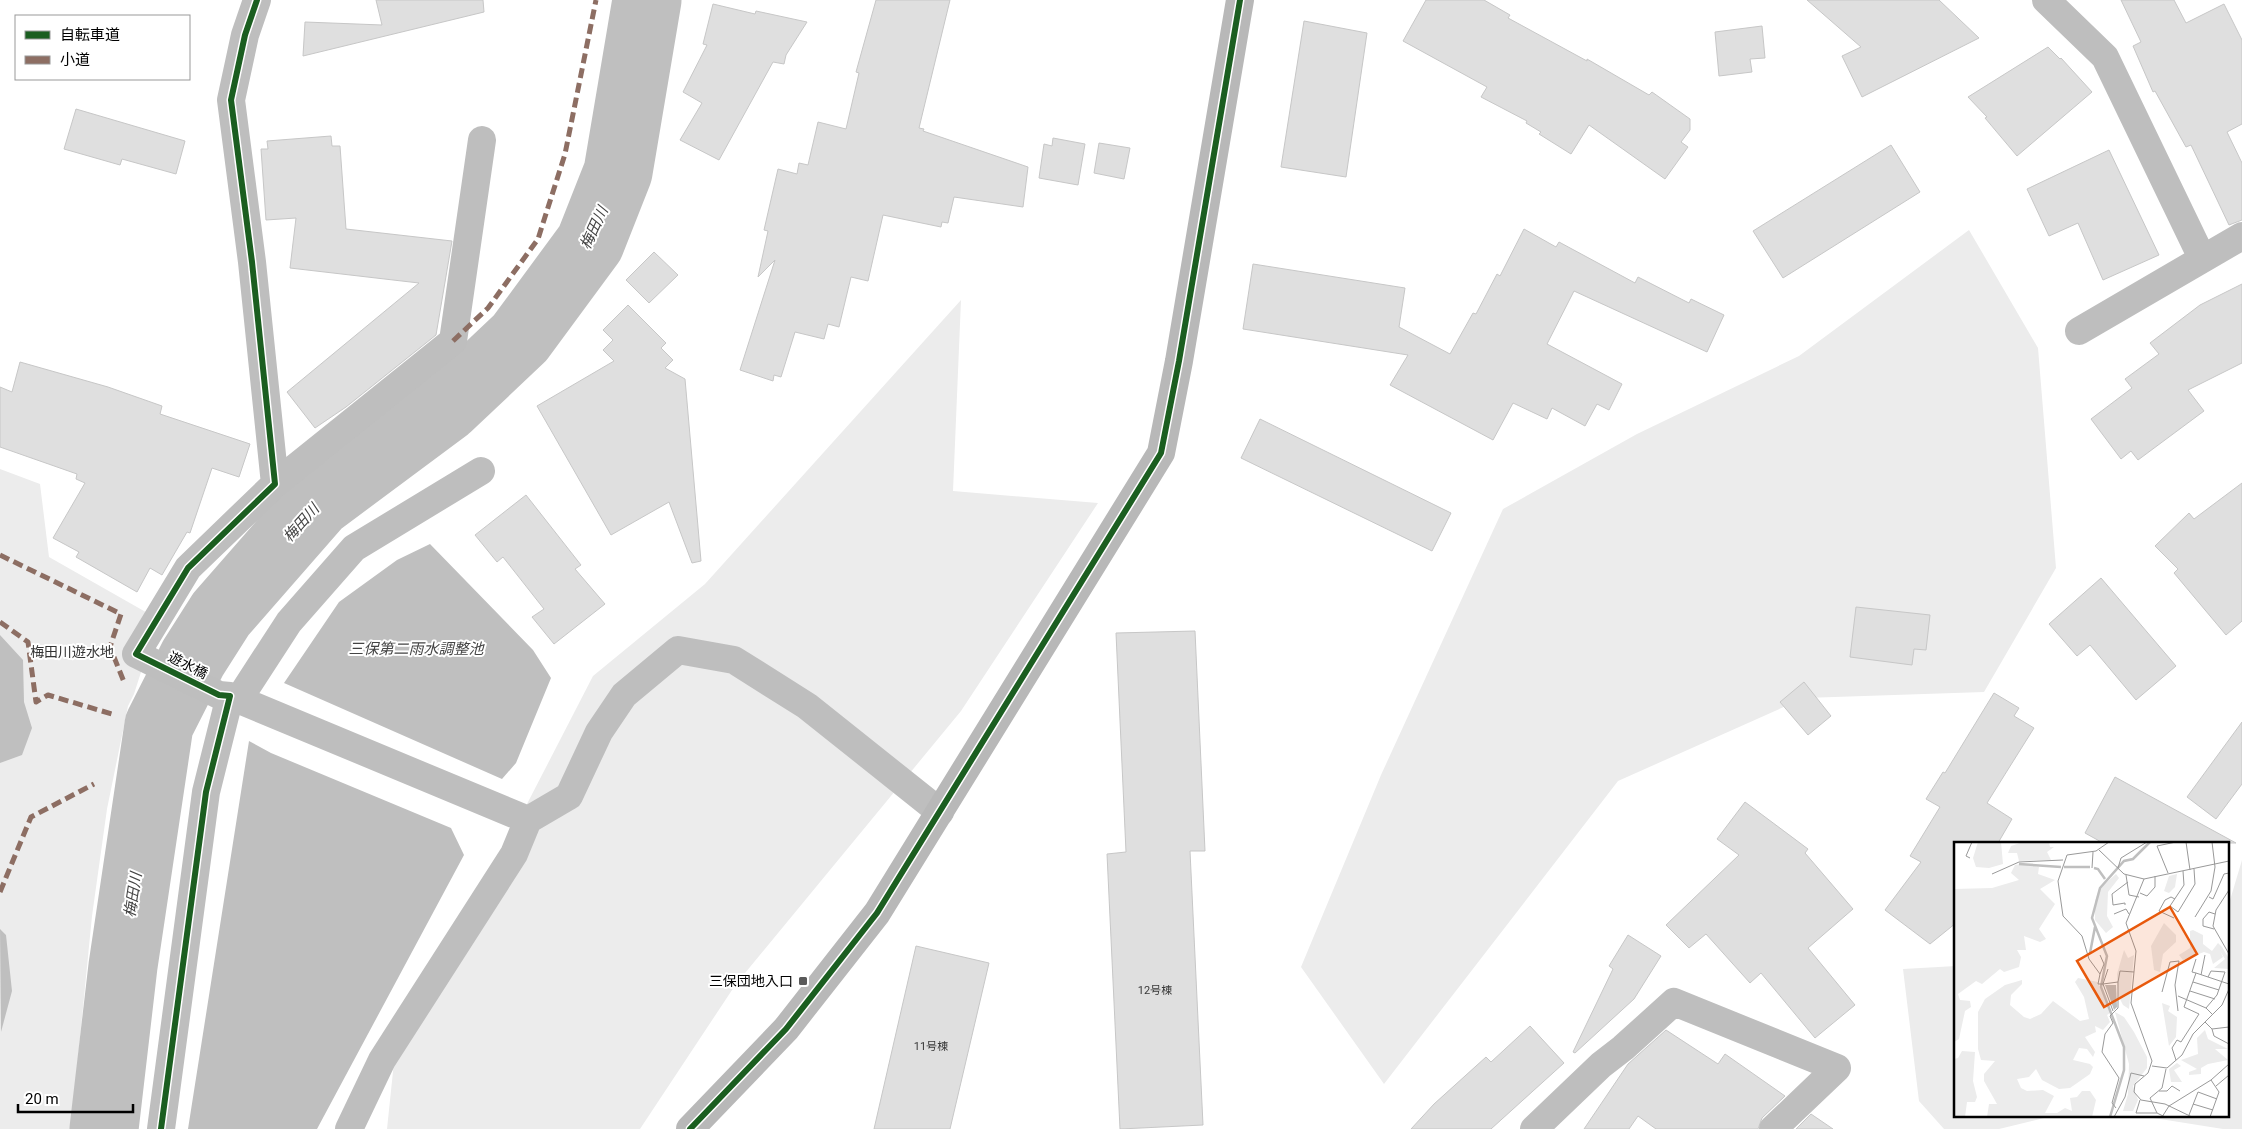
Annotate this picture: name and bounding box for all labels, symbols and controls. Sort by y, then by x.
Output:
legend [15,15,190,80]
text: 自転車道 [60,26,120,44]
text: 小道 [60,51,90,69]
water label: 梅田川 [576,202,613,252]
water label: 梅田川 [279,499,324,546]
water label: 三保第二雨水調整池 [348,640,485,658]
park label: 梅田川遊水地 [30,644,114,660]
street label: 遊水橋 [166,648,210,682]
inset map [1954,842,2230,1116]
water label: 梅田川 [121,869,146,919]
place label: 三保団地入口 [709,973,793,989]
marker: 三保団地入口 [797,975,809,987]
house number: 12号棟 [1138,984,1172,997]
house number: 11号棟 [914,1040,948,1053]
scale bar [18,1082,132,1114]
text: 20 m [25,1090,59,1108]

